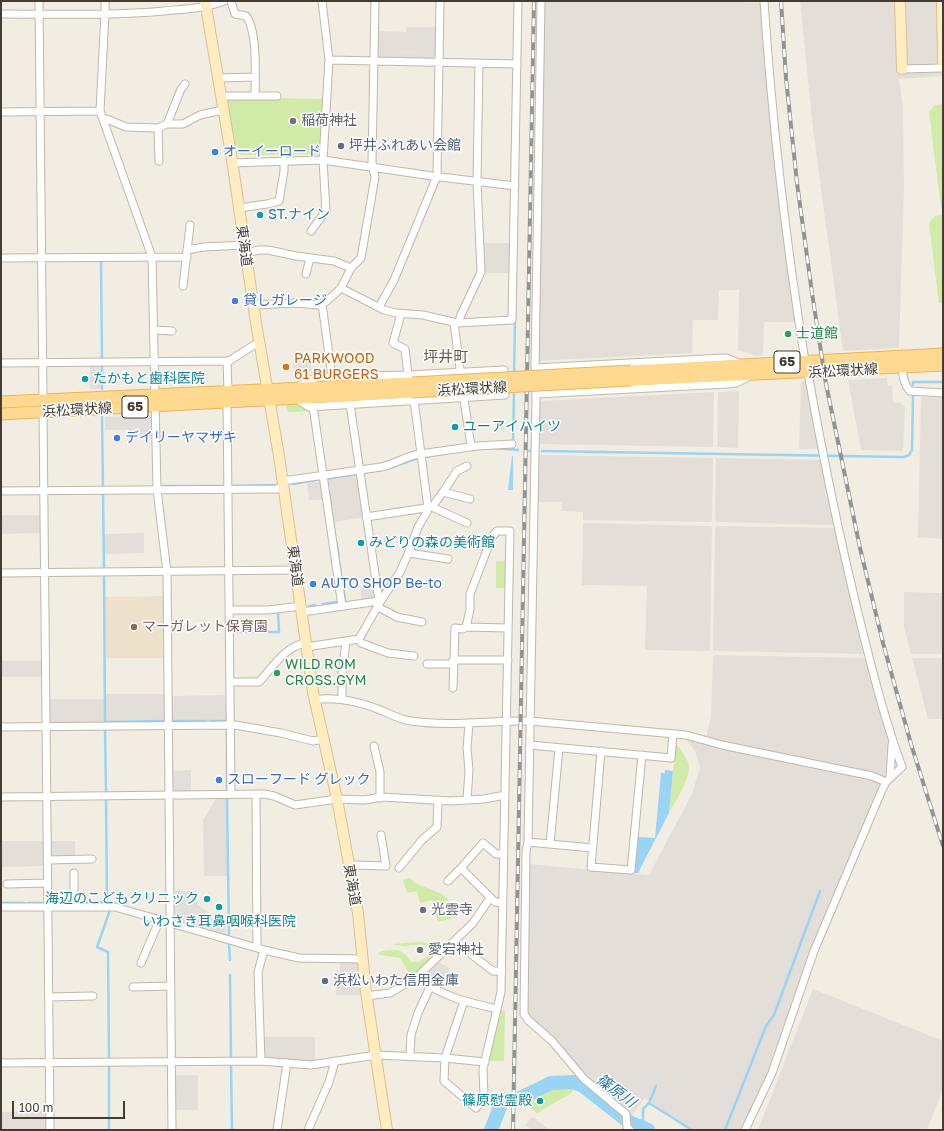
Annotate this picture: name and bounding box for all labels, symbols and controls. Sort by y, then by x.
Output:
place label: 稲荷神社 [301,113,357,129]
marker: 稲荷神社 [288,116,298,126]
place label: 坪井ふれあい会館 [349,138,461,154]
marker: 坪井ふれあい会館 [336,141,346,151]
place label: オーイーロード [223,144,321,160]
marker: オーイーロード [210,147,220,157]
place label: ST.ナイン [268,207,330,223]
marker: ST.ナイン [255,210,265,220]
street label: 東海道 [233,224,255,268]
place label: 貸しガレージ [243,293,327,309]
marker: 貸しガレージ [230,296,240,306]
place label: 士道館 [796,326,838,342]
marker: 士道館 [783,329,793,339]
district label: 坪井町 [424,348,468,366]
place label: PARKWOOD 61 BURGERS [294,351,379,384]
road number: 65 [774,351,800,373]
street label: 浜松環状線 [808,361,878,381]
marker: PARKWOOD 61 BURGERS [281,362,291,372]
place label: たかもと歯科医院 [93,371,205,387]
marker: たかもと歯科医院 [80,374,90,384]
street label: 浜松環状線 [437,379,507,399]
road number: 65 [122,396,148,418]
street label: 浜松環状線 [42,400,112,420]
place label: ユーアイハイツ [463,419,561,435]
marker: ユーアイハイツ [450,422,460,432]
place label: デイリーヤマザキ [125,430,237,446]
marker: デイリーヤマザキ [112,433,122,443]
place label: みどりの森の美術館 [369,535,495,551]
marker: みどりの森の美術館 [356,538,366,548]
street label: 東海道 [284,544,306,588]
place label: AUTO SHOP Be-to [321,576,442,592]
marker: AUTO SHOP Be-to [308,579,318,589]
place label: マーガレット保育園 [142,619,268,635]
marker: マーガレット保育園 [129,622,139,632]
place label: WILD ROM CROSS.GYM [285,657,367,690]
marker: WILD ROM CROSS.GYM [272,668,282,678]
place label: スローフード グレック [227,772,370,788]
marker: スローフード グレック [214,775,224,785]
street label: 東海道 [340,863,364,907]
place label: 海辺のこどもクリニック [45,891,199,907]
marker: 海辺のこどもクリニック [202,894,212,904]
marker: いわさき耳鼻咽喉科医院 [214,902,224,912]
place label: 光雲寺 [431,902,473,918]
marker: 光雲寺 [418,905,428,915]
place label: いわさき耳鼻咽喉科医院 [142,914,296,930]
place label: 愛宕神社 [428,942,484,958]
marker: 愛宕神社 [415,945,425,955]
place label: 浜松いわた信用金庫 [333,973,459,989]
marker: 浜松いわた信用金庫 [320,976,330,986]
water label: 篠原川 [593,1070,639,1112]
scale bar [14,1093,127,1119]
place label: 篠原慰霊殿 [462,1093,532,1109]
marker: 篠原慰霊殿 [535,1096,545,1106]
text: 100 m [19,1100,53,1115]

